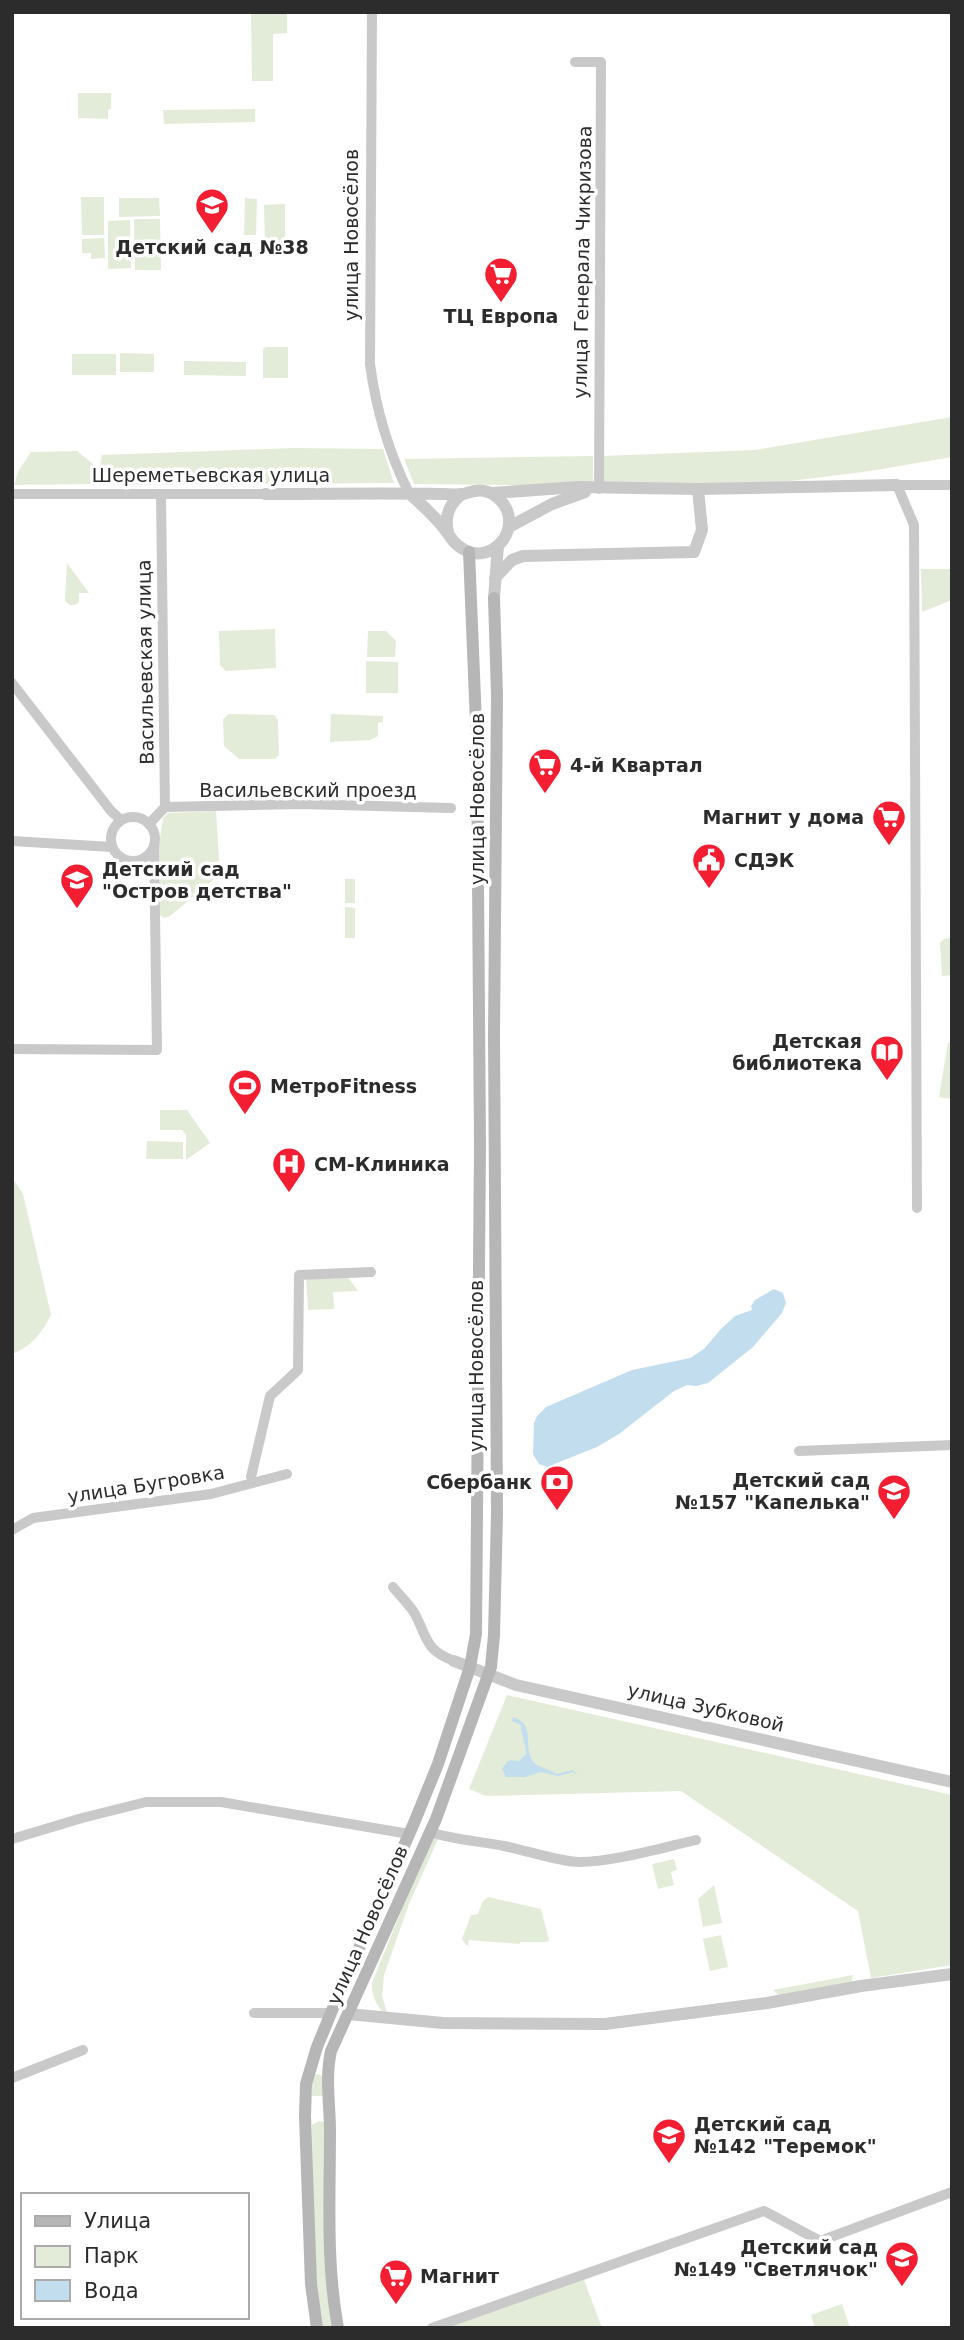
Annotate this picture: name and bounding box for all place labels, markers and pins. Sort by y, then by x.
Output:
school or university icon: Детский сад №38 [193,186,231,235]
place label: Детский сад №38 [115,236,309,258]
supermarket icon: ТЦ Европа [482,255,520,304]
place label: ТЦ Европа [444,305,558,327]
supermarket icon: 4-й Квартал [526,746,564,795]
place label: 4-й Квартал [570,754,703,776]
supermarket icon: Магнит у дома [870,798,908,847]
place label: Магнит у дома [703,806,864,828]
public building icon: СДЭК [690,841,728,890]
place label: СДЭК [734,849,795,871]
place label: Детский сад "Остров детства" [102,858,292,902]
school or university icon: Детский сад "Остров детства" [58,861,96,910]
place label: Детская библиотека [732,1030,862,1074]
library icon: Детская библиотека [868,1033,906,1082]
sports icon: МетроFitness [226,1067,264,1116]
place label: МетроFitness [270,1075,417,1097]
hospital icon: СМ-Клиника [270,1145,308,1194]
place label: СМ-Клиника [314,1153,450,1175]
bank icon: Сбербанк [538,1463,576,1512]
place label: Детский сад №157 "Капелька" [675,1469,870,1513]
place label: Сбербанк [426,1471,532,1493]
school or university icon: Детский сад №157 "Капелька" [875,1472,913,1521]
place label: Детский сад №142 "Теремок" [694,2113,877,2157]
school or university icon: Детский сад №142 "Теремок" [650,2116,688,2165]
place label: Детский сад №149 "Светлячок" [674,2236,878,2280]
school or university icon: Детский сад №149 "Светлячок" [883,2239,921,2288]
supermarket icon: Магнит [377,2257,415,2306]
place label: Магнит [420,2265,499,2287]

